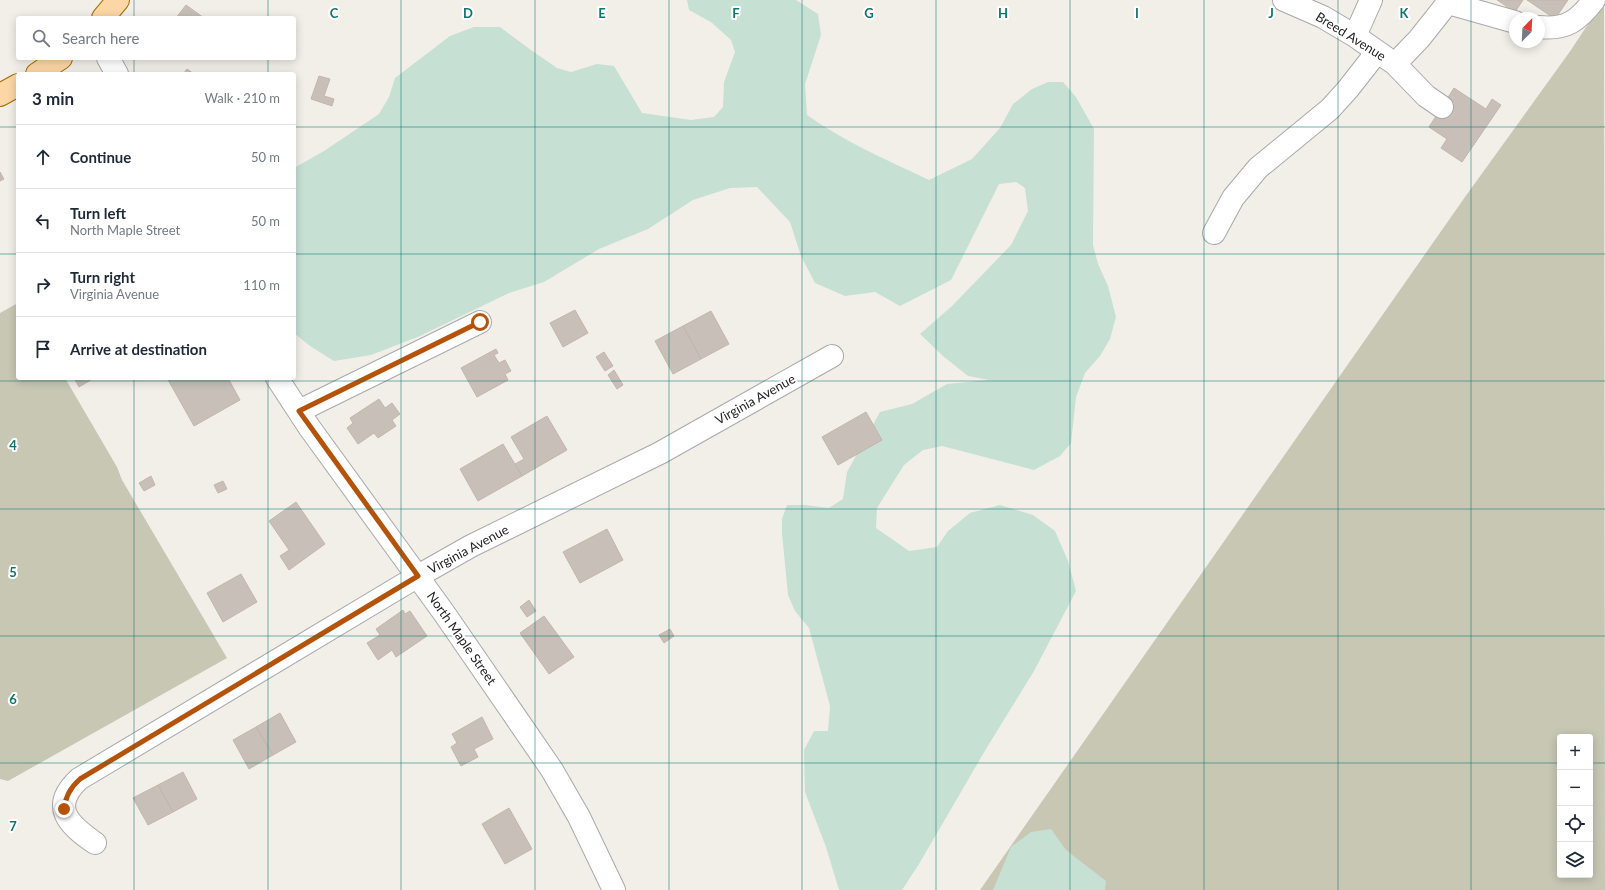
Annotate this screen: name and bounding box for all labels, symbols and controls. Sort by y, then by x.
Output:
text: C [330,5,339,21]
text: D [463,5,473,21]
text: E [598,5,606,21]
text: F [732,5,740,21]
text: G [864,5,874,21]
text: H [998,5,1008,21]
text: I [1135,5,1139,21]
text: J [1268,5,1274,21]
text: K [1400,5,1410,21]
street label: Breed Avenue [1313,8,1389,64]
north arrow [1509,12,1545,48]
search box [16,16,296,60]
icon: search [30,27,52,49]
text: Search here [62,29,139,47]
text: 3 min [32,88,74,109]
text: Walk · 210 m [204,90,280,106]
icon: ahead [32,146,54,168]
text: Continue [70,148,131,166]
text: 50 m [251,149,280,165]
text: Turn left [70,204,126,222]
icon: left [32,210,54,232]
text: 50 m [251,213,280,229]
text: North Maple Street [70,222,180,238]
text: Turn right [70,268,135,286]
icon: right [32,274,54,296]
text: 110 m [243,277,280,293]
text: Virginia Avenue [70,286,159,302]
route start [471,313,489,331]
icon: arrive [32,338,54,360]
text: Arrive at destination [70,340,207,358]
street label: Virginia Avenue [712,370,798,428]
text: 4 [9,437,17,453]
street label: Virginia Avenue [425,521,511,577]
text: 5 [9,564,17,580]
street label: North Maple Street [424,588,500,688]
text: 6 [9,691,17,707]
map controls [1557,734,1593,878]
button: + [1557,734,1593,770]
button: − [1557,770,1593,806]
route end [55,800,73,818]
button: locate [1557,806,1593,842]
text: 7 [9,818,17,834]
button: layers [1557,842,1593,878]

